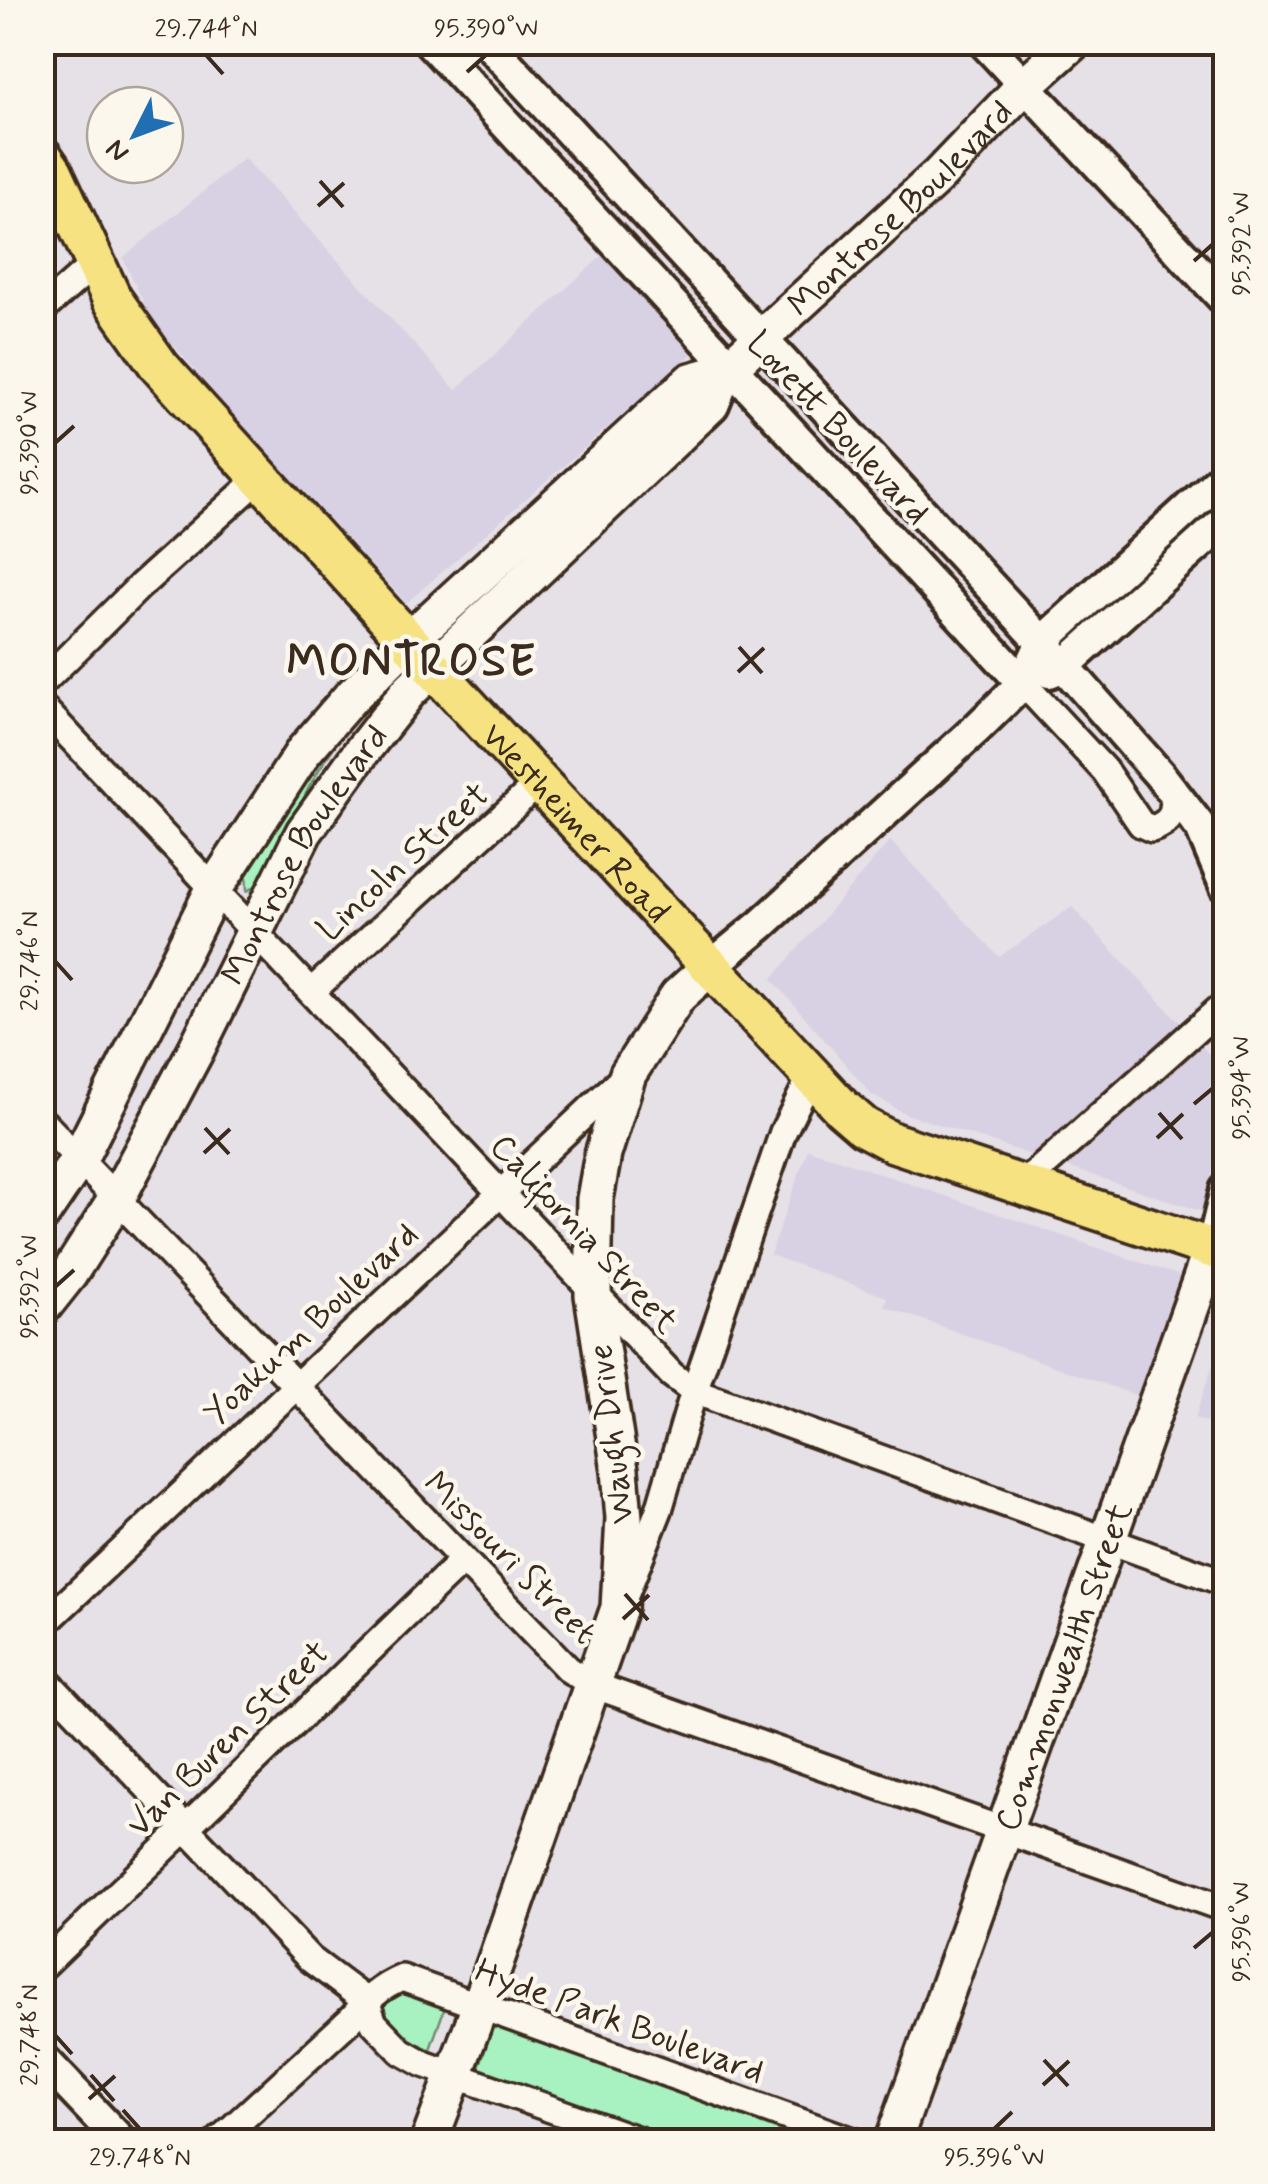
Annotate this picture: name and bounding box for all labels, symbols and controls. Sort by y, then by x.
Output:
text: 29.744°N [154,13,258,46]
text: 95.390°W [434,13,538,46]
north arrow [85,85,185,185]
street label: Montrose Boulevard [778,90,1024,328]
text: N [98,131,138,169]
text: 95.392°W [1226,192,1259,296]
street label: Lovett Boulevard [736,322,939,535]
text: 95.390°W [14,391,47,495]
district label: MONTROSE [286,633,538,692]
street label: Westheimer Road [471,714,680,934]
street label: Montrose Boulevard [211,715,400,993]
street label: Lincoln Street [307,773,499,952]
text: 29.746°N [14,911,47,1011]
text: 95.394°W [1226,1036,1259,1140]
street label: California Street [477,1125,688,1347]
street label: Yoakum Boulevard [194,1213,429,1436]
text: 95.392°W [14,1235,47,1339]
street label: Waugh Drive [578,1341,650,1526]
street label: Missouri Street [413,1462,606,1655]
street label: Commonwealth Street [985,1496,1145,1838]
street label: Van Buren Street [117,1631,340,1848]
text: 95.396°W [1226,1882,1259,1982]
street label: Hyde Park Boulevard [469,1948,770,2095]
text: 29.748°N [14,1984,47,2086]
text: 29.748°N [89,2142,191,2175]
text: 95.396°W [944,2142,1044,2175]

